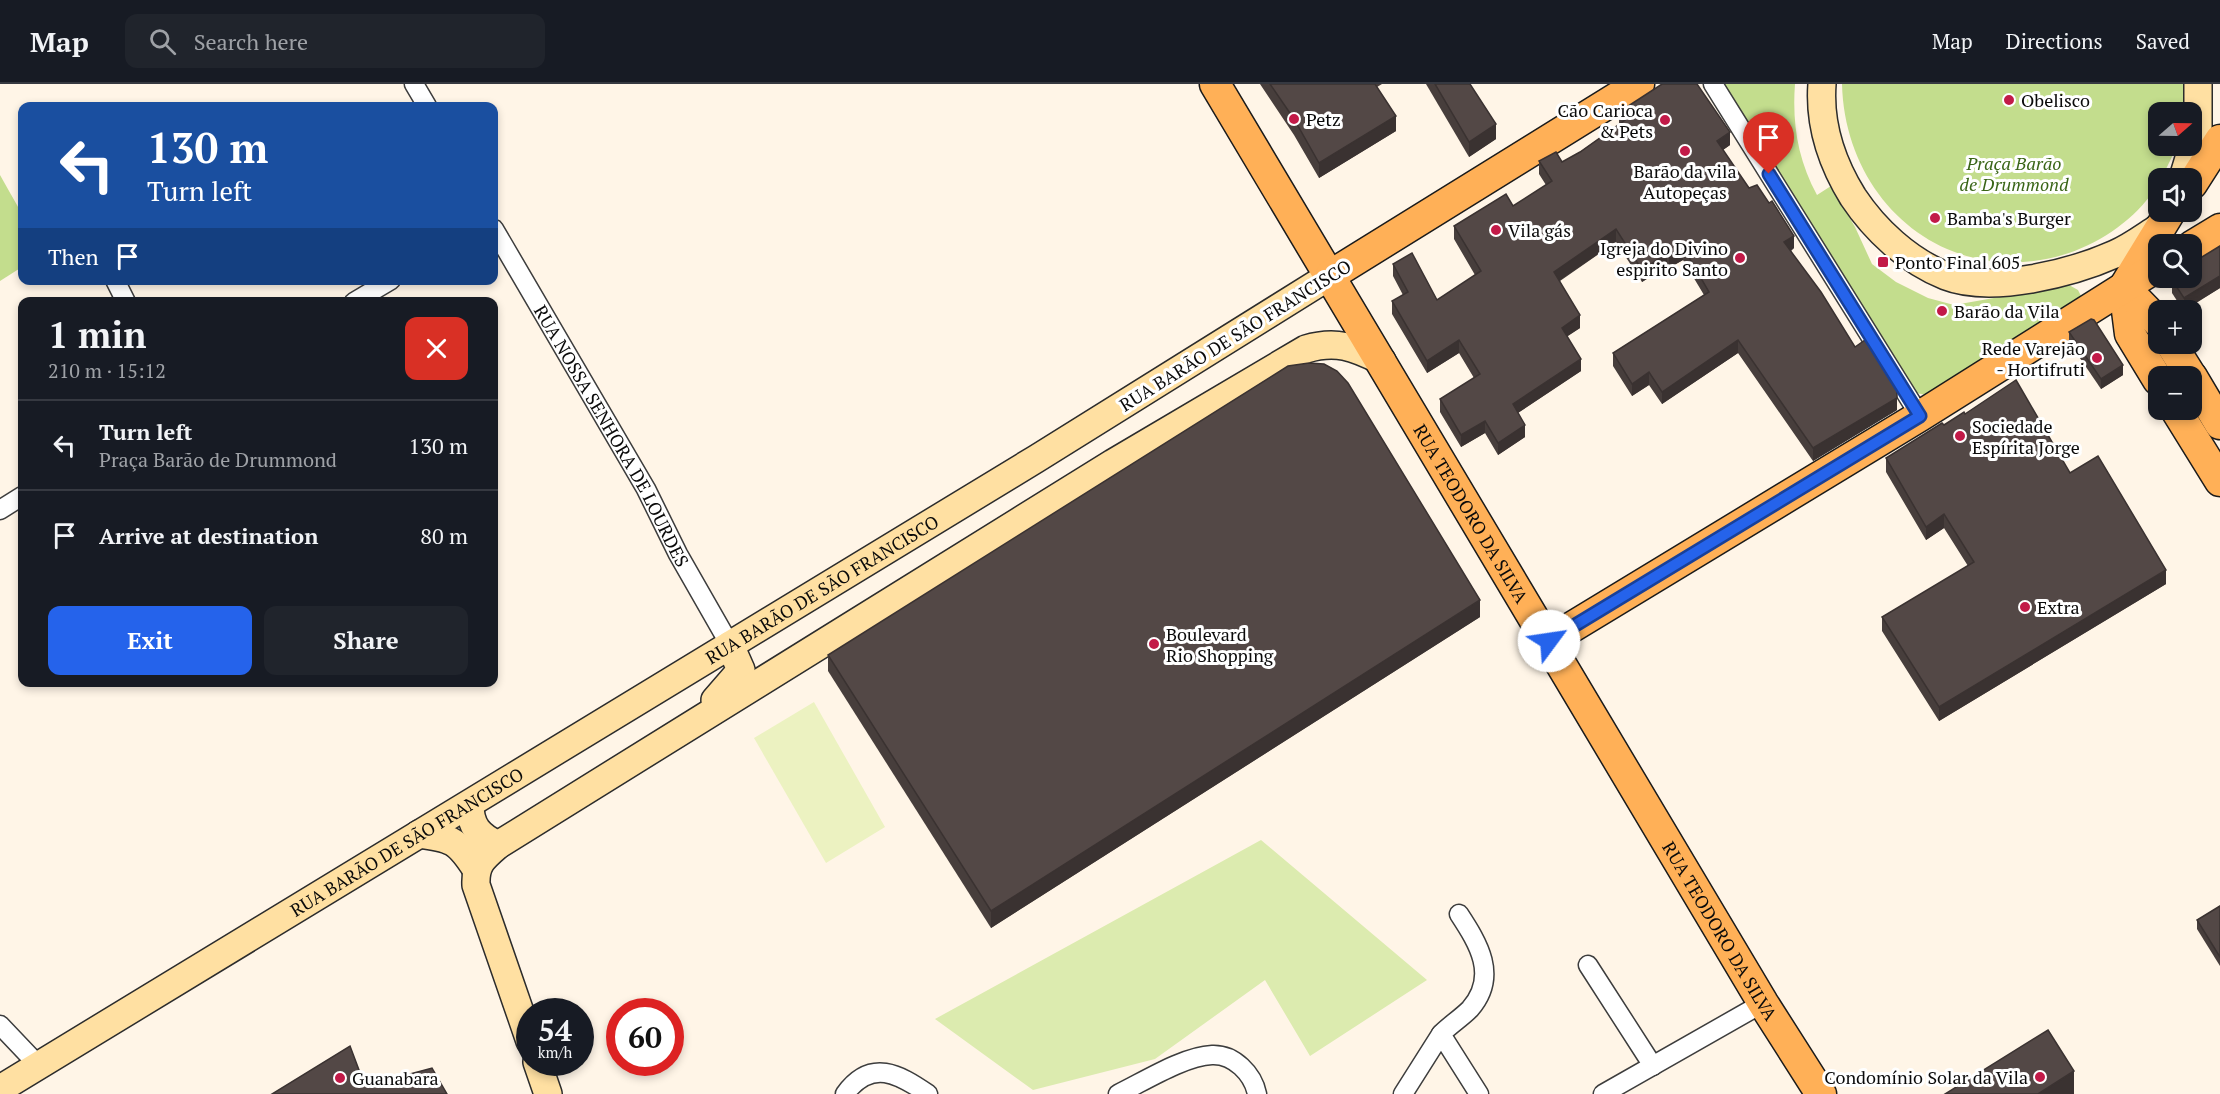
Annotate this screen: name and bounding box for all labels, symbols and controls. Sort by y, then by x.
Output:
search box [125,14,545,68]
text: Map [30,23,89,60]
icon: search [146,25,179,58]
text: Search here [194,27,308,56]
text: Map [1932,27,1973,55]
text: Directions [2006,27,2103,55]
text: Saved [2136,27,2190,55]
place label: Obelisco [2021,88,2090,112]
marker: Obelisco [2002,93,2016,107]
place label: Cão Carioca & Pets [1558,98,1653,143]
north arrow [2148,102,2202,156]
map controls [2148,102,2202,420]
place label: Petz [1306,107,1341,131]
marker: Petz [1287,112,1301,126]
pin [1743,112,1794,174]
marker: Cão Carioca & Pets [1658,113,1672,127]
text: 130 m [147,119,268,175]
icon: arrive [1752,121,1785,154]
icon: left [48,126,126,204]
marker: Barão da vila Autopeças [1678,144,1692,158]
park label: Praça Barão de Drummond [1959,151,2069,196]
place label: Barão da vila Autopeças [1634,159,1737,204]
button: sound [2148,168,2202,222]
text: Turn left [147,173,252,209]
place label: Bamba's Burger [1947,206,2071,230]
marker: Bamba's Burger [1928,211,1942,225]
place label: Vila gás [1508,218,1571,242]
marker: Vila gás [1489,223,1503,237]
button: search [2148,234,2202,288]
place label: Igreja do Divino espirito Santo [1600,236,1728,281]
icon: arrive [111,240,144,273]
text: Then [48,242,99,271]
place label: Ponto Final 605 [1895,250,2020,274]
marker: Igreja do Divino espirito Santo [1733,251,1747,265]
street label: RUA BARÃO DE SÃO FRANCISCO [1115,254,1355,416]
marker: Ponto Final 605 [1876,255,1890,269]
place label: Barão da Vila [1954,299,2060,323]
street label: RUA NOSSA SENHORA DE LOURDES [529,300,695,571]
button: + [2148,300,2202,354]
marker: Barão da Vila [1935,304,1949,318]
text: 1 min [48,311,146,358]
button: close [405,317,468,380]
place label: Rede Varejão - Hortifruti [1982,336,2085,381]
marker: Rede Varejão - Hortifruti [2090,351,2104,365]
text: 210 m · 15:12 [48,357,166,384]
button: − [2148,366,2202,420]
place label: Sociedade Espírita Jorge [1972,414,2080,459]
text: Turn left [99,417,192,446]
street label: RUA TEODORO DA SILVA [1408,419,1534,608]
icon: left [48,429,81,462]
marker: Sociedade Espírita Jorge [1953,429,1967,443]
text: 130 m [408,431,468,460]
text: Praça Barão de Drummond [99,446,337,473]
street label: RUA BARÃO DE SÃO FRANCISCO [701,509,943,669]
icon: arrive [48,519,81,552]
text: Arrive at destination [99,521,318,550]
text: 80 m [420,521,468,550]
place label: Extra [2037,595,2080,619]
marker: Extra [2018,600,2032,614]
button: Exit [48,606,252,675]
button: Share [264,606,468,675]
position arrow [1517,609,1581,673]
place label: Boulevard Rio Shopping [1166,622,1274,667]
marker: Boulevard Rio Shopping [1147,637,1161,651]
street label: RUA BARÃO DE SÃO FRANCISCO [286,762,528,922]
street label: RUA TEODORO DA SILVA [1657,837,1783,1025]
speed limit sign: 60 [606,998,684,1076]
text: 54 [538,1010,572,1050]
text: km/h [538,1042,572,1062]
place label: Condomínio Solar da Vila [1824,1065,2028,1089]
place label: Guanabara [352,1066,439,1090]
marker: Condomínio Solar da Vila [2033,1070,2047,1084]
marker: Guanabara [333,1071,347,1085]

